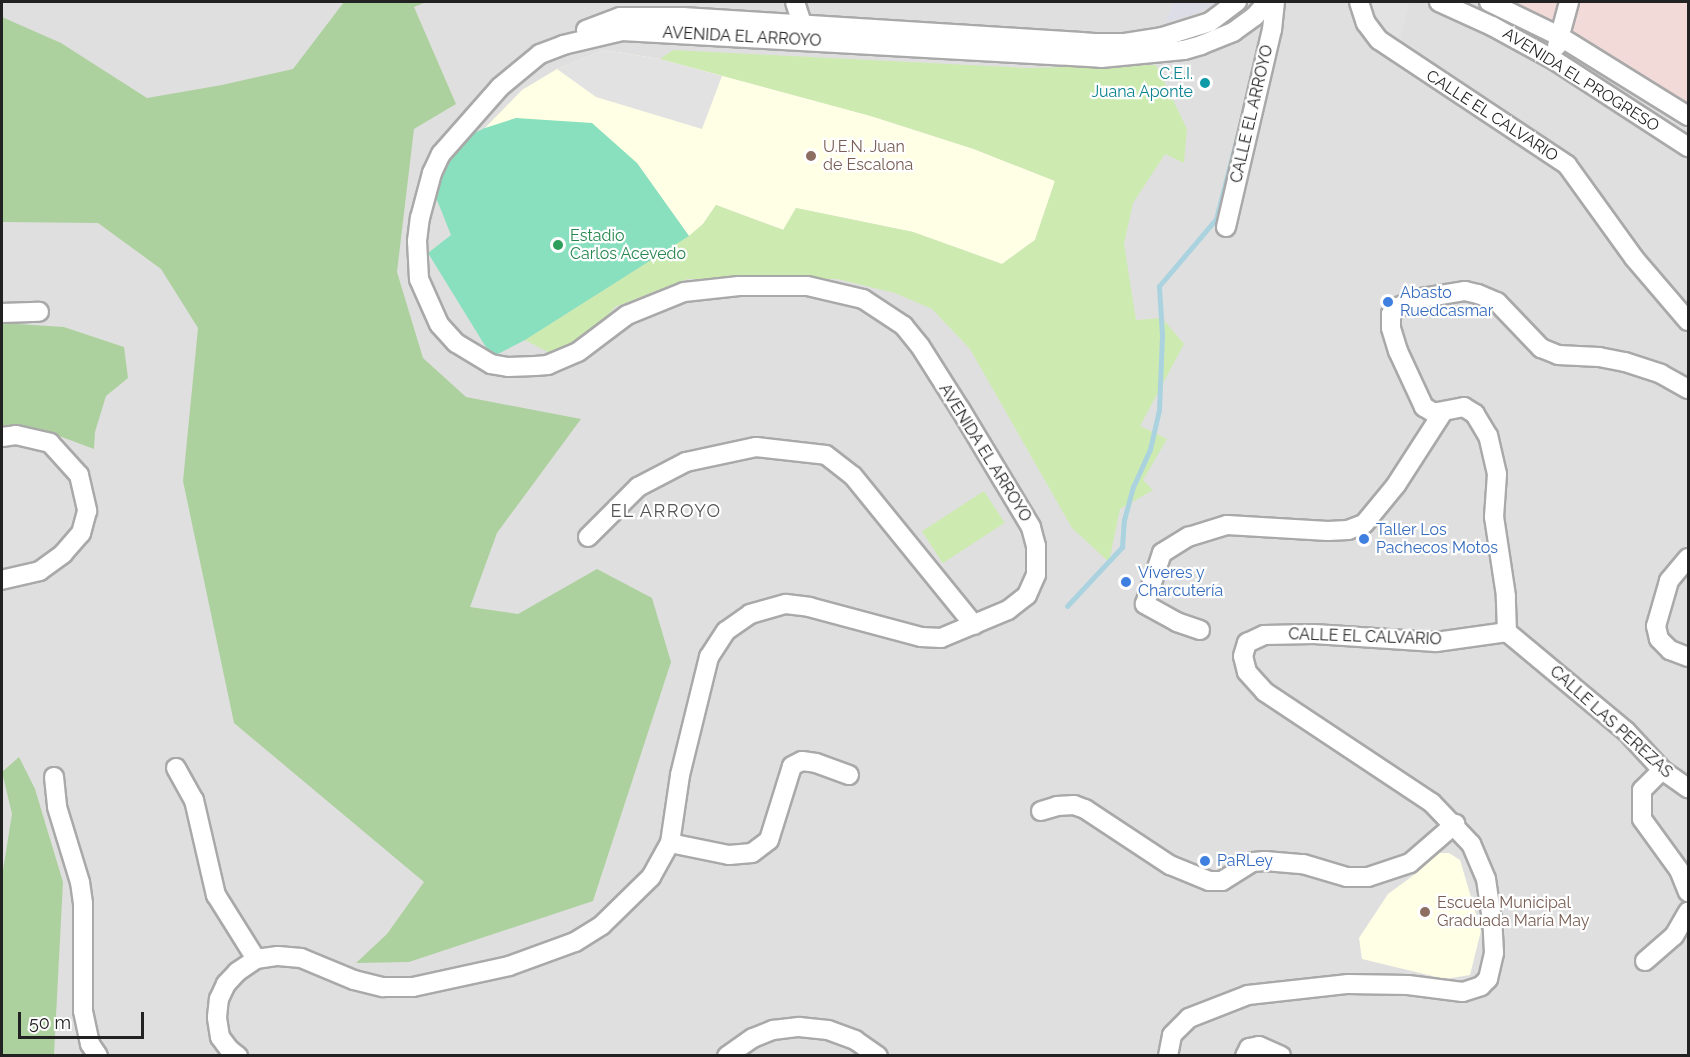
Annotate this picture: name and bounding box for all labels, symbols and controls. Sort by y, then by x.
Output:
street label: AVENIDA EL ARROYO [661,23,823,51]
street label: AVENIDA EL PROGRESO [1499,24,1663,136]
street label: CALLE EL ARROYO [1227,43,1277,185]
place label: C.E.I. Juana Aponte [1091,64,1193,102]
street label: CALLE EL CALVARIO [1422,66,1562,166]
marker: C.E.I. Juana Aponte [1198,76,1212,90]
place label: U.E.N. Juan de Escalona [823,137,913,175]
marker: U.E.N. Juan de Escalona [804,149,818,163]
place label: Estadio Carlos Acevedo [570,226,687,264]
marker: Estadio Carlos Acevedo [551,238,565,252]
place label: Abasto Ruedcasmar [1400,283,1493,321]
marker: Abasto Ruedcasmar [1381,295,1395,309]
street label: AVENIDA EL ARROYO [934,380,1036,526]
district label: EL ARROYO [610,500,722,522]
place label: Taller Los Pachecos Motos [1376,520,1498,558]
marker: Taller Los Pachecos Motos [1357,532,1371,546]
place label: Víveres y Charcutería [1138,563,1223,601]
marker: Víveres y Charcutería [1119,575,1133,589]
street label: CALLE EL CALVARIO [1288,625,1442,649]
street label: CALLE LAS PEREZAS [1546,662,1676,782]
place label: PaRLey [1217,851,1273,871]
marker: PaRLey [1198,854,1212,868]
place label: Escuela Municipal Graduada María May [1437,893,1589,931]
marker: Escuela Municipal Graduada María May [1418,905,1432,919]
scale bar [21,1000,147,1038]
text: 50 m [29,1012,71,1033]

